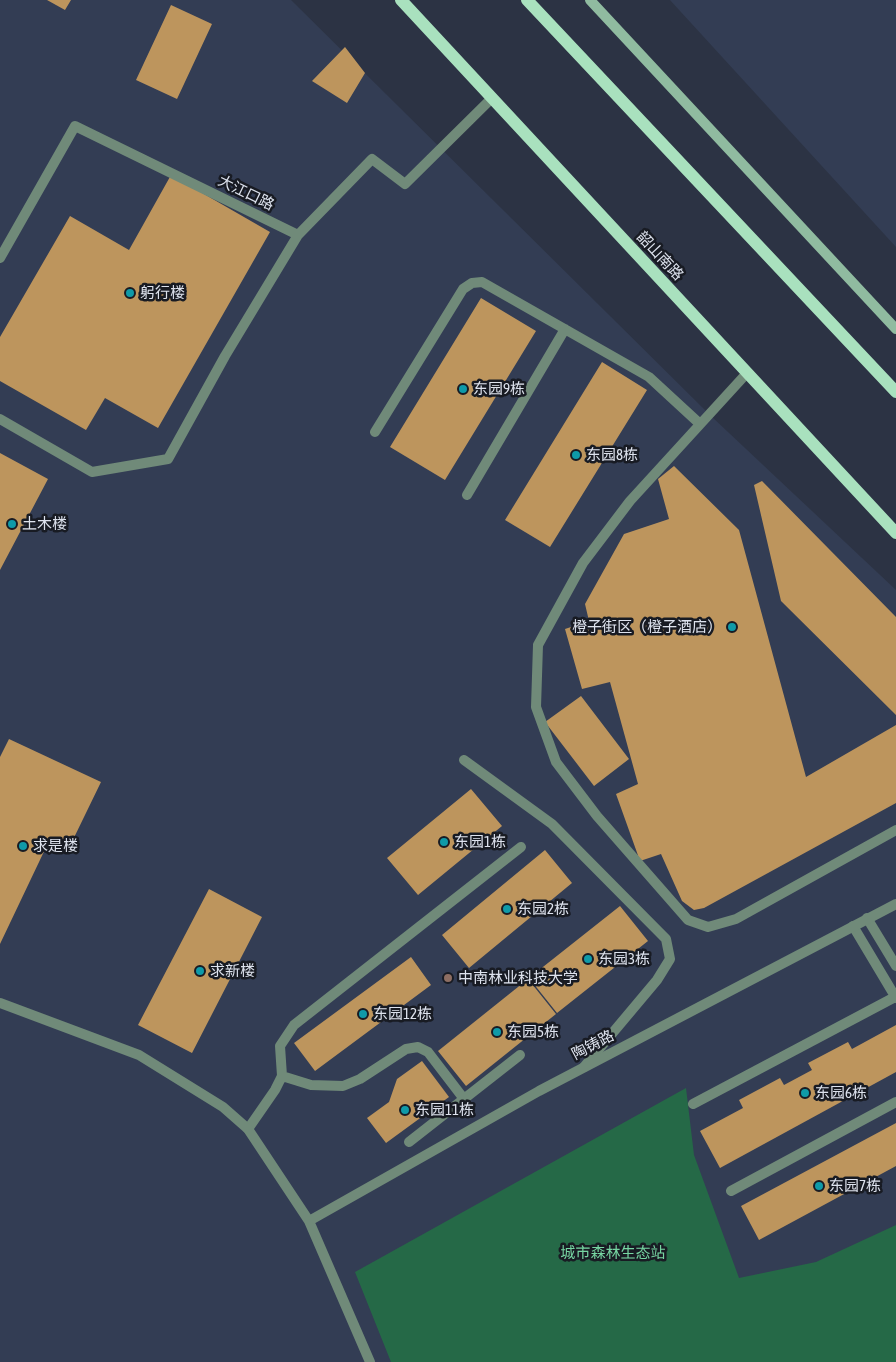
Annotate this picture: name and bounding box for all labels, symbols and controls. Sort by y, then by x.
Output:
street label: 大江口路 [215,172,277,214]
street label: 韶山南路 [633,228,687,284]
place label: 躬行楼 [140,284,185,302]
marker: 躬行楼 [124,287,136,299]
place label: 东园9栋 [473,380,525,398]
marker: 东园9栋 [457,383,469,395]
place label: 东园8栋 [586,446,638,464]
marker: 东园8栋 [570,449,582,461]
place label: 土木楼 [22,515,67,533]
marker: 土木楼 [6,518,18,530]
place label: 橙子街区（橙子酒店） [572,618,722,636]
marker: 橙子街区（橙子酒店） [726,621,738,633]
place label: 东园1栋 [454,833,506,851]
marker: 东园1栋 [438,836,450,848]
place label: 求是楼 [33,837,78,855]
marker: 求是楼 [17,840,29,852]
place label: 东园2栋 [517,900,569,918]
marker: 东园2栋 [501,903,513,915]
place label: 东园3栋 [598,950,650,968]
marker: 东园3栋 [582,953,594,965]
place label: 求新楼 [210,962,255,980]
marker: 求新楼 [194,965,206,977]
place label: 中南林业科技大学 [458,969,578,987]
marker: 中南林业科技大学 [442,972,454,984]
place label: 东园12栋 [373,1005,432,1023]
marker: 东园12栋 [357,1008,369,1020]
place label: 东园5栋 [507,1023,559,1041]
marker: 东园5栋 [491,1026,503,1038]
street label: 陶铸路 [569,1026,617,1064]
place label: 东园6栋 [815,1084,867,1102]
marker: 东园6栋 [799,1087,811,1099]
place label: 东园11栋 [415,1101,474,1119]
marker: 东园11栋 [399,1104,411,1116]
place label: 东园7栋 [829,1177,881,1195]
marker: 东园7栋 [813,1180,825,1192]
park label: 城市森林生态站 [561,1244,665,1262]

